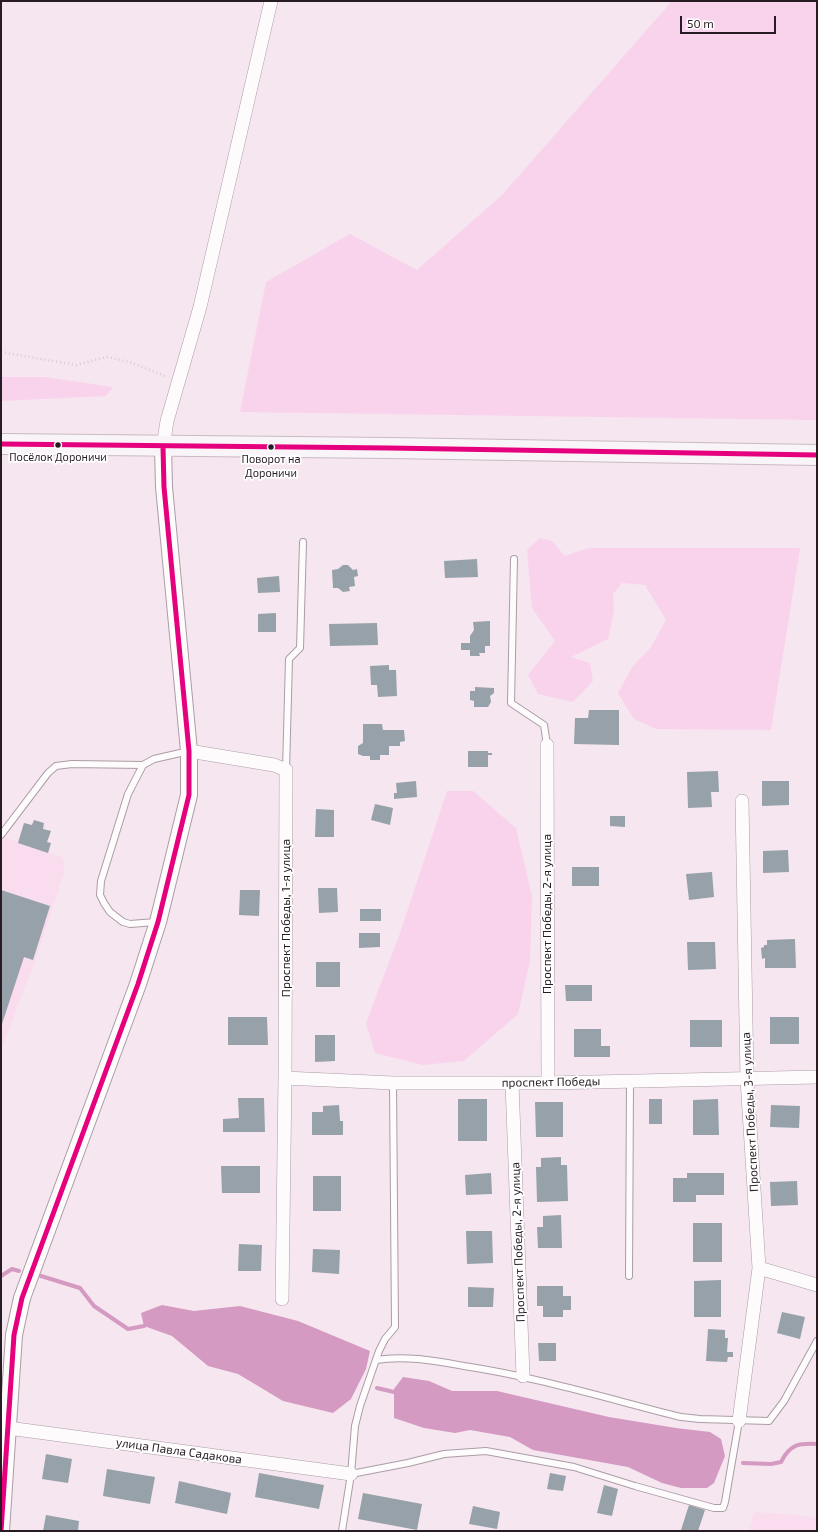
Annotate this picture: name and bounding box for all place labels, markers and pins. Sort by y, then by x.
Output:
marker: Посёлок Дороничи [53,440,63,450]
marker: Поворот на Дороничи [266,442,276,452]
place label: Посёлок Дороничи [9,450,107,464]
place label: Поворот на Дороничи [242,452,300,478]

